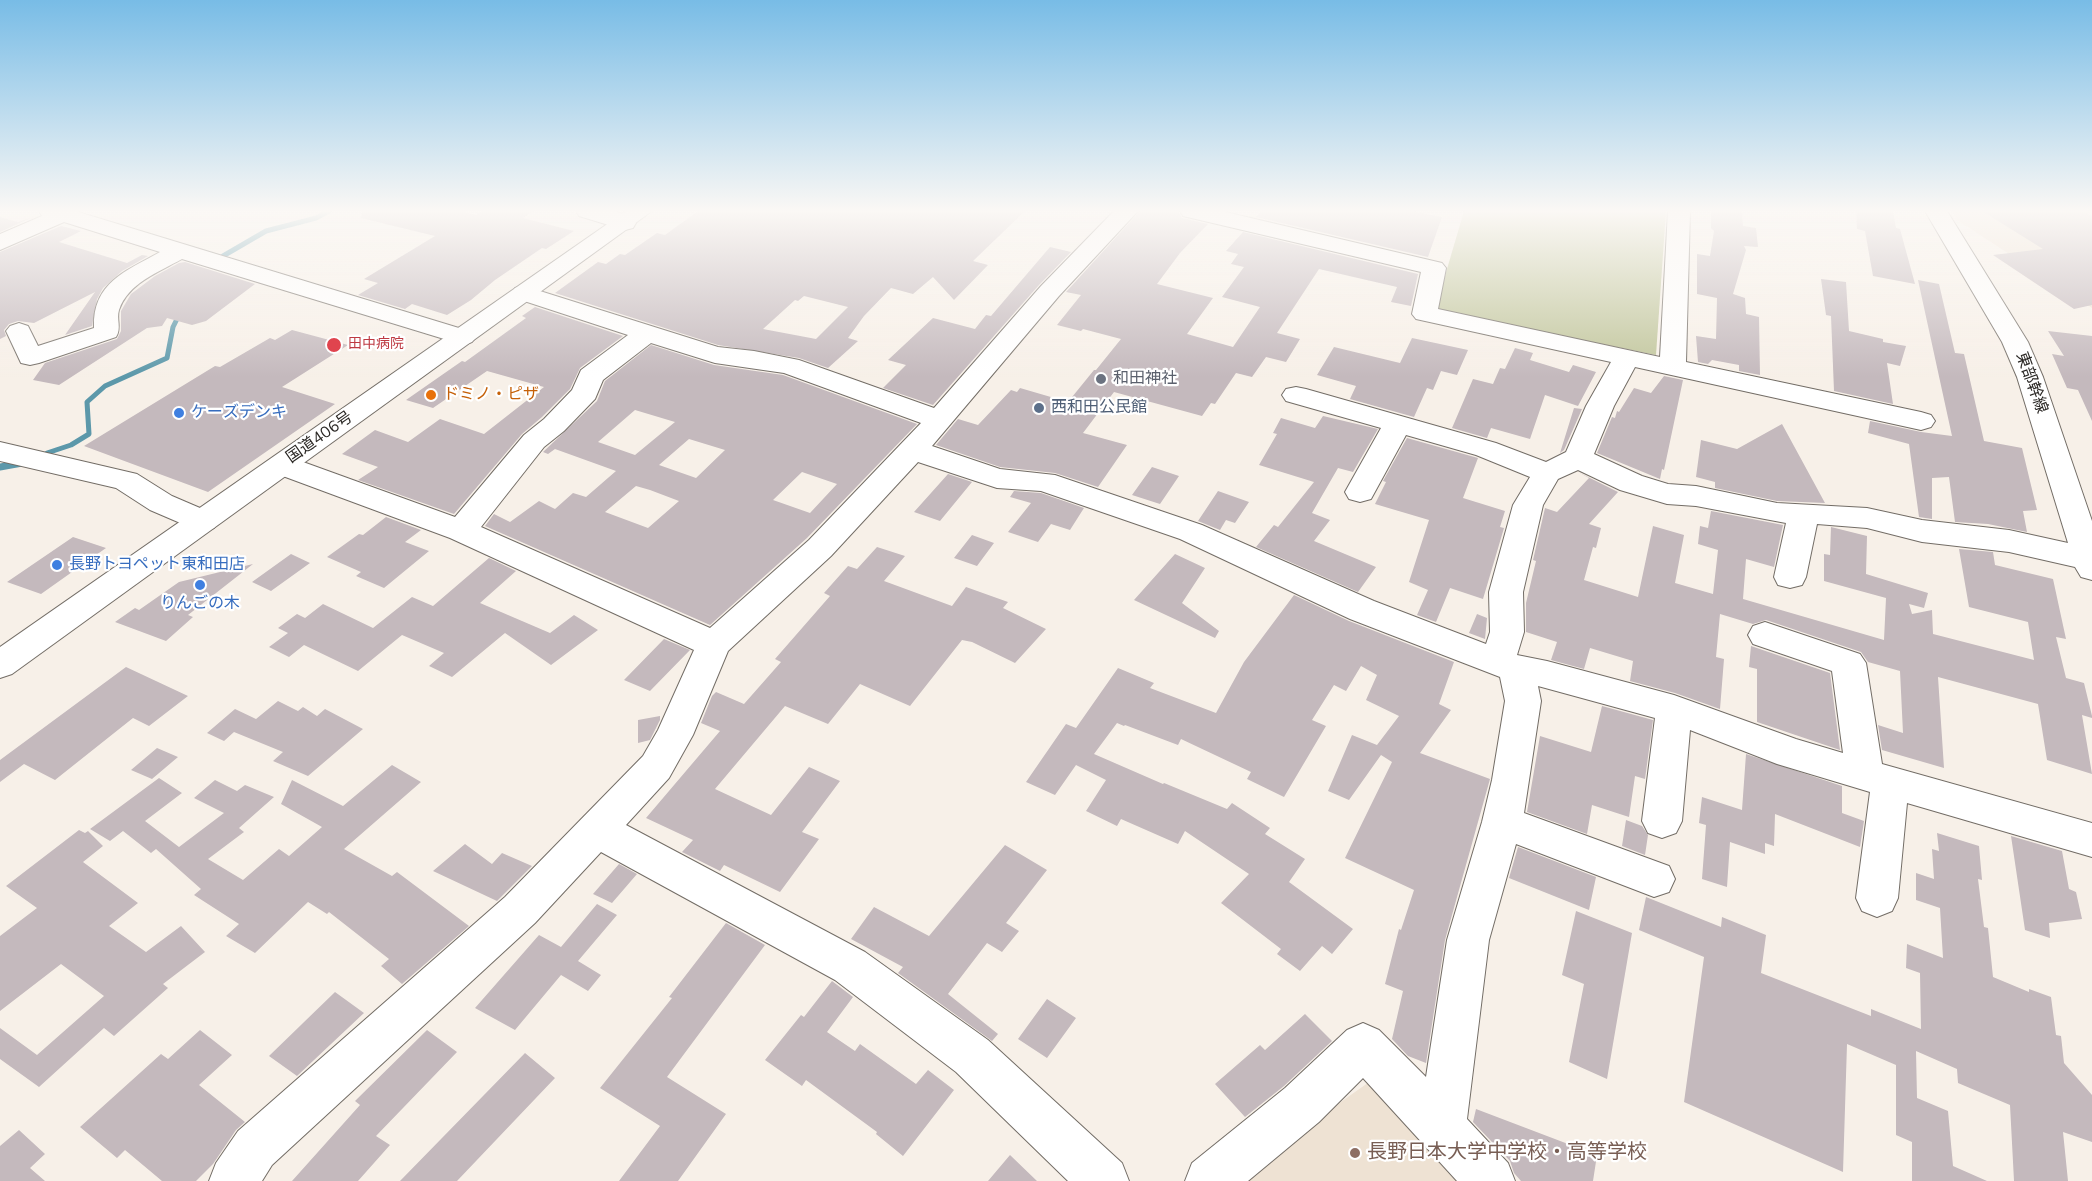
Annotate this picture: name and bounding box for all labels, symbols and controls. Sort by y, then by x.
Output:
marker: 田中病院 [325,336,343,354]
place label: 田中病院 [348,337,404,353]
street label: 東部幹線 [2011,350,2051,416]
place label: 和田神社 [1113,369,1177,389]
marker: 和田神社 [1094,372,1108,386]
place label: ドミノ・ピザ [443,385,539,405]
marker: ドミノ・ピザ [424,388,438,402]
place label: 西和田公民館 [1051,398,1147,418]
marker: 西和田公民館 [1032,401,1046,415]
place label: ケーズデンキ [191,403,287,423]
marker: ケーズデンキ [172,406,186,420]
street label: 国道406号 [283,408,357,468]
place label: 長野トヨペット東和田店 [69,555,245,575]
marker: 長野トヨペット東和田店 [50,558,64,572]
marker: りんごの木 [193,578,207,592]
place label: りんごの木 [160,594,240,614]
place label: 長野日本大学中学校・高等学校 [1367,1141,1647,1165]
marker: 長野日本大学中学校・高等学校 [1348,1146,1362,1160]

